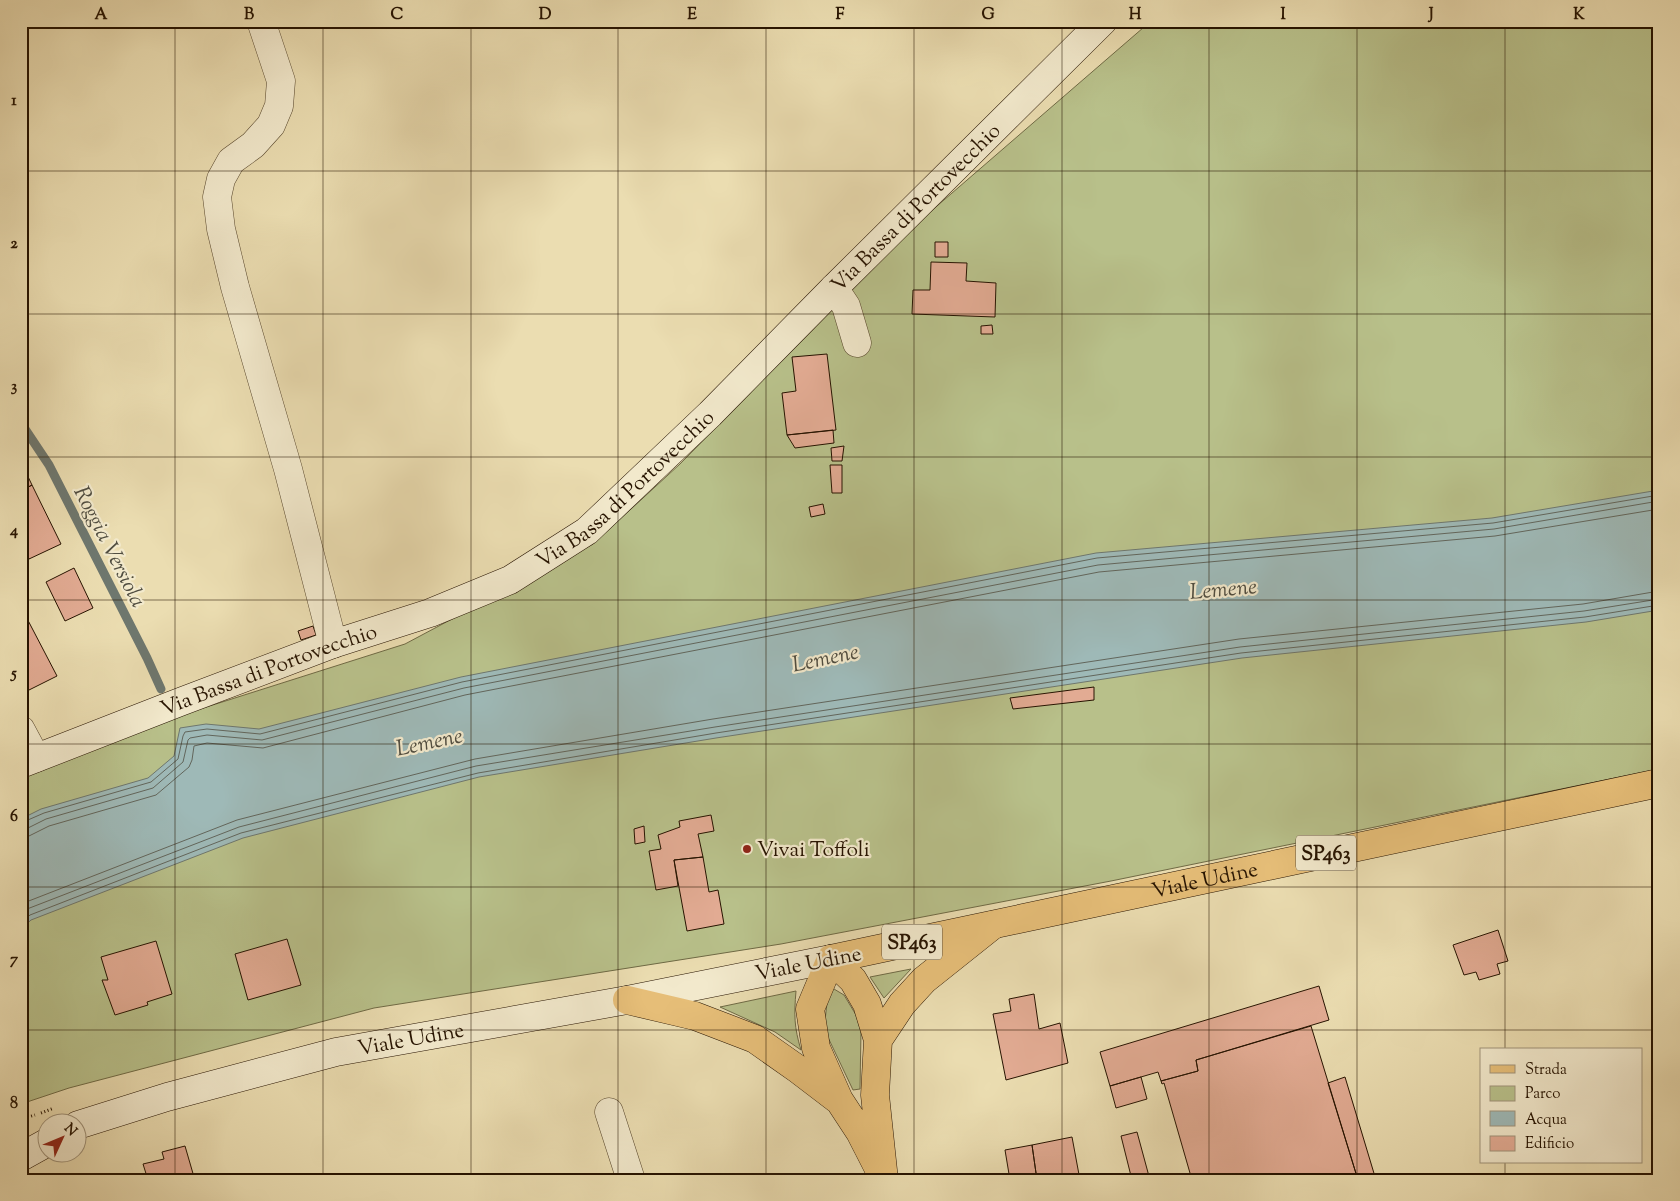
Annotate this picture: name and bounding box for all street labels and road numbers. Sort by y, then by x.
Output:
street label: Via Bassa di Portovecchio [825,117,1009,300]
street label: Via Bassa di Portovecchio [531,404,722,577]
street label: Via Bassa di Portovecchio [157,618,381,725]
road number: SP463 [1296,836,1356,870]
street label: Viale Udine [1149,856,1261,907]
road number: SP463 [882,924,942,960]
street label: Viale Udine [753,940,864,990]
street label: Viale Udine [355,1016,467,1065]

